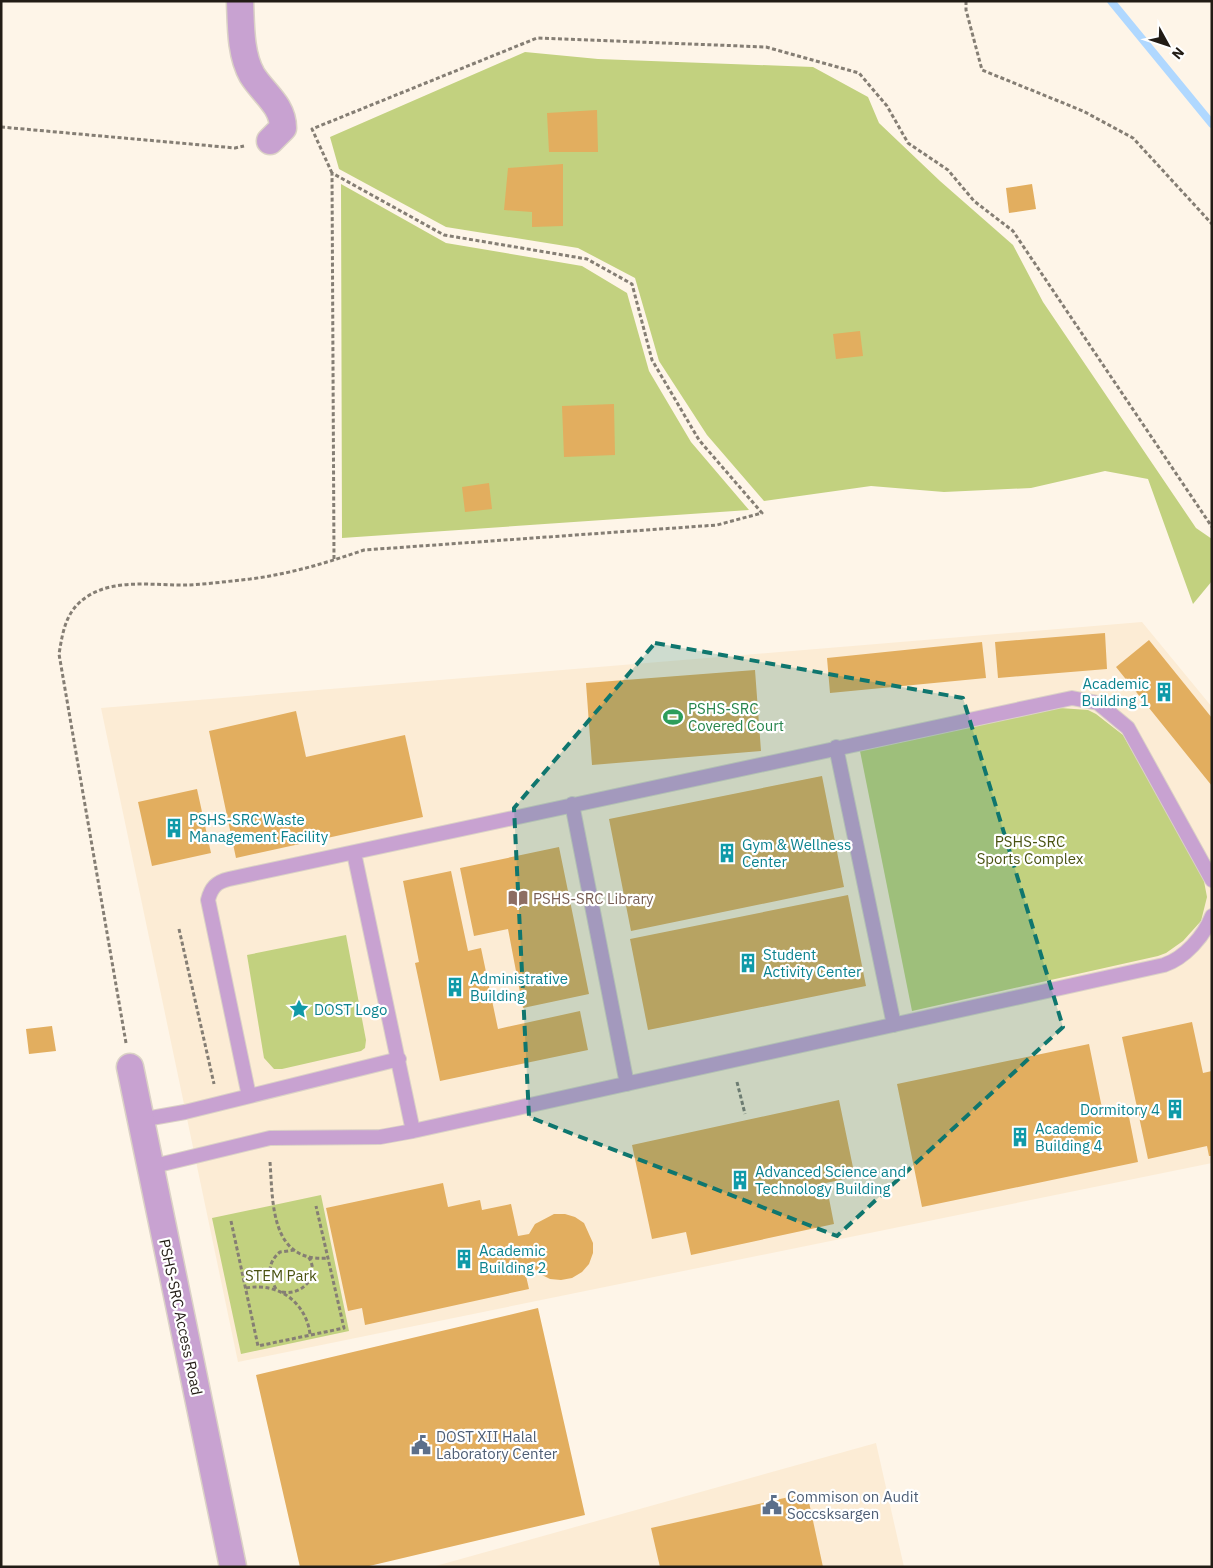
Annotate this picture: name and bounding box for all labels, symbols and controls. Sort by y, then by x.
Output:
north arrow [1143,20,1193,70]
text: N [1168,44,1188,63]
place label: Academic Building 1 [1081,674,1149,710]
building icon: Academic Building 1 [1153,681,1175,703]
place label: PSHS-SRC Covered Court [688,699,784,735]
sports icon: PSHS-SRC Covered Court [662,706,684,728]
place label: PSHS-SRC Waste Management Facility [189,810,329,846]
building icon: PSHS-SRC Waste Management Facility [163,817,185,839]
park label: PSHS-SRC Sports Complex [977,832,1084,868]
place label: Gym & Wellness Center [742,835,851,871]
building icon: Gym & Wellness Center [716,842,738,864]
library icon: PSHS-SRC Library [507,887,529,909]
place label: PSHS-SRC Library [533,889,654,908]
place label: Student Activity Center [763,945,862,981]
building icon: Student Activity Center [737,952,759,974]
place label: Administrative Building [470,969,568,1005]
building icon: Administrative Building [444,976,466,998]
place icon: DOST Logo [288,998,310,1020]
place label: DOST Logo [314,1000,387,1019]
building icon: Dormitory 4 [1164,1098,1186,1120]
place label: Dormitory 4 [1080,1100,1160,1119]
place label: Academic Building 4 [1035,1119,1103,1155]
building icon: Academic Building 4 [1009,1126,1031,1148]
place label: Advanced Science and Technology Building [755,1162,906,1198]
building icon: Advanced Science and Technology Building [729,1169,751,1191]
street label: PSHS-SRC Access Road [155,1237,207,1397]
place label: Academic Building 2 [479,1241,547,1277]
building icon: Academic Building 2 [453,1248,475,1270]
park label: STEM Park [245,1266,317,1285]
place label: DOST XII Halal Laboratory Center [436,1427,558,1463]
public building icon: DOST XII Halal Laboratory Center [410,1434,432,1456]
place label: Commison on Audit Soccsksargen [787,1487,919,1523]
public building icon: Commison on Audit Soccsksargen [761,1494,783,1516]

